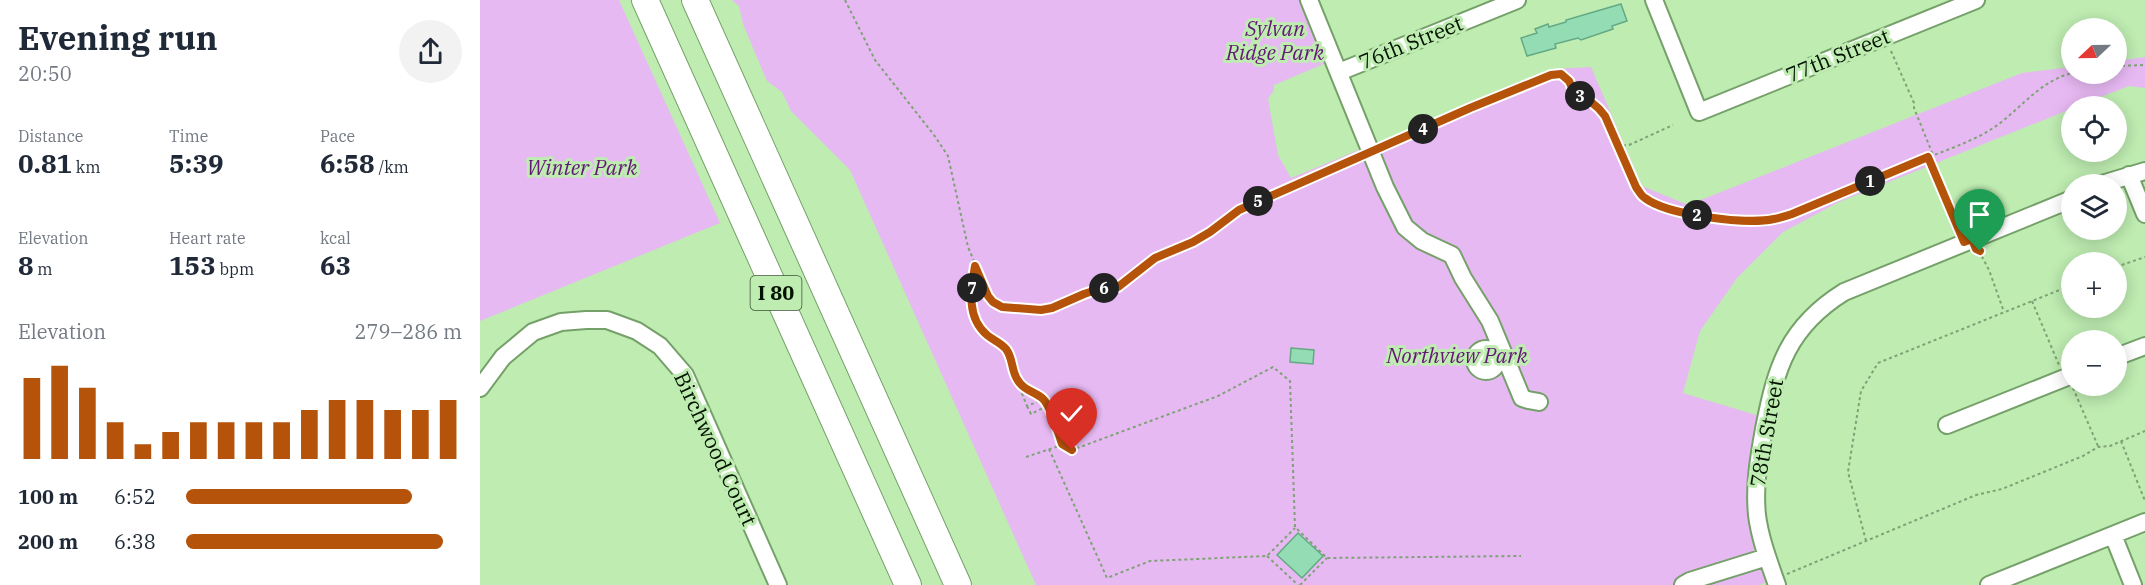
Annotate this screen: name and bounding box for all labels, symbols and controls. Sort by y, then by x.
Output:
street label: 76th Street [1355,9,1467,76]
park label: Sylvan Ridge Park [1225,14,1325,66]
text: Evening run [18,16,218,59]
north arrow [2061,18,2127,84]
map controls [2061,18,2127,396]
button: share [399,20,462,83]
street label: 77th Street [1782,22,1894,89]
text: 20:50 [18,60,72,87]
pin: 3 [1565,81,1595,111]
text: 3 [1575,86,1585,106]
button: locate [2061,96,2127,162]
pin: 4 [1408,114,1438,144]
text: 4 [1418,119,1428,139]
text: Distance [18,126,83,146]
text: Time [169,126,208,146]
text: Pace [320,126,355,146]
text: 0.81 [18,146,72,180]
text: 5:39 [169,146,224,180]
text: 6:58 [320,146,375,180]
park label: Winter Park [527,153,638,181]
text: km [72,157,100,177]
text: /km [375,157,409,177]
pin: 1 [1855,166,1885,196]
text: 1 [1865,171,1875,191]
button: layers [2061,174,2127,240]
pin: 5 [1243,186,1273,216]
pin [1954,189,2005,251]
text: 5 [1253,191,1263,211]
icon: arrive [1963,198,1996,231]
pin: 2 [1682,200,1712,230]
text: 2 [1692,205,1702,225]
text: Elevation [18,228,88,248]
text: Heart rate [169,228,246,248]
text: kcal [320,228,351,248]
text: 8 [18,248,34,282]
text: 153 [169,248,216,282]
text: 63 [320,248,351,282]
button: + [2061,252,2127,318]
text: m [34,259,53,279]
text: bpm [216,259,254,279]
pin: 7 [957,273,987,303]
pin: 6 [1089,273,1119,303]
road number: I 80 [750,276,802,310]
text: 7 [967,278,977,298]
text: 6 [1099,278,1109,298]
text: Elevation [18,318,106,345]
text: 279–286 m [355,318,462,345]
button: − [2061,330,2127,396]
park label: Northview Park [1385,341,1528,369]
street label: Birchwood Court [668,367,764,530]
street label: 78th Street [1743,376,1789,489]
pin [1046,388,1097,450]
icon: check [1055,397,1088,430]
text: 100 m [18,483,78,510]
text: 6:52 [114,483,156,510]
text: 200 m [18,528,78,555]
text: 6:38 [114,528,156,555]

